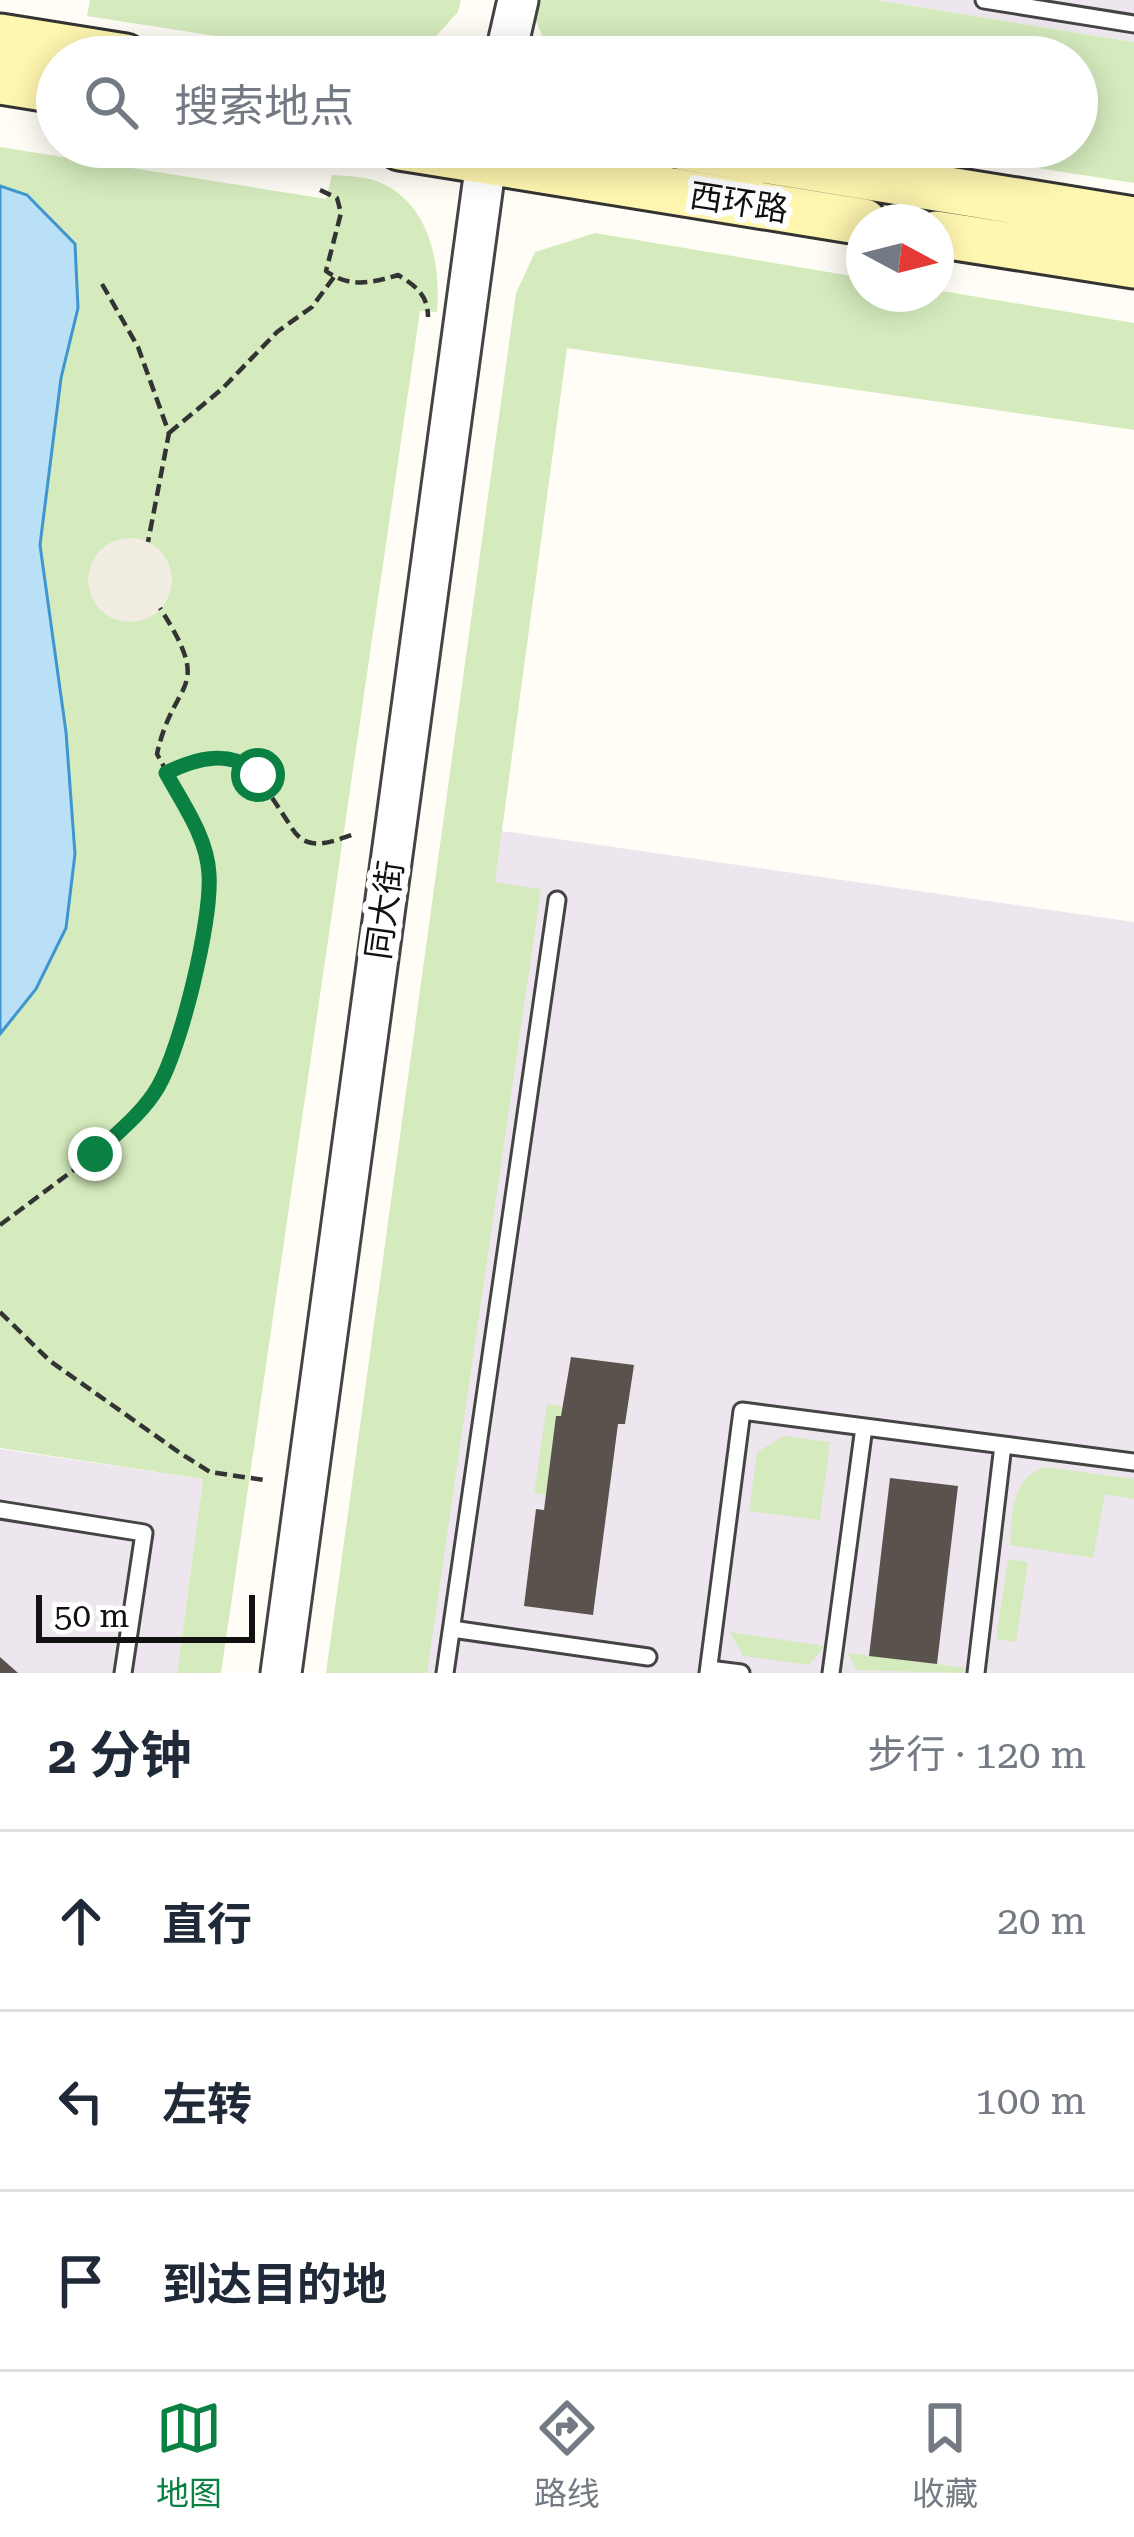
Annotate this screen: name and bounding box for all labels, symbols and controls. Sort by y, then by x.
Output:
search box [36,36,1098,168]
icon: search [78,69,144,135]
text: 搜索地点 [174,80,354,133]
street label: 西环路 [687,175,791,229]
north arrow [846,204,954,312]
route start [231,748,285,802]
street label: 同大街 [358,858,411,962]
route end [68,1127,122,1181]
scale bar [36,1589,255,1642]
text: 50 m [54,1596,129,1635]
text: 2 分钟 [48,1726,191,1785]
text: 步行 · 120 m [867,1732,1086,1778]
icon: ahead [48,1888,114,1954]
text: 直行 [162,1898,252,1951]
text: 20 m [997,1898,1086,1944]
icon: left [48,2068,114,2134]
text: 左转 [162,2078,252,2131]
text: 100 m [975,2078,1086,2124]
icon: arrive [48,2248,114,2314]
text: 到达目的地 [162,2258,387,2311]
tab: 地图 [156,2395,222,2515]
tab: 路线 [534,2395,600,2515]
tab: 收藏 [912,2395,978,2515]

